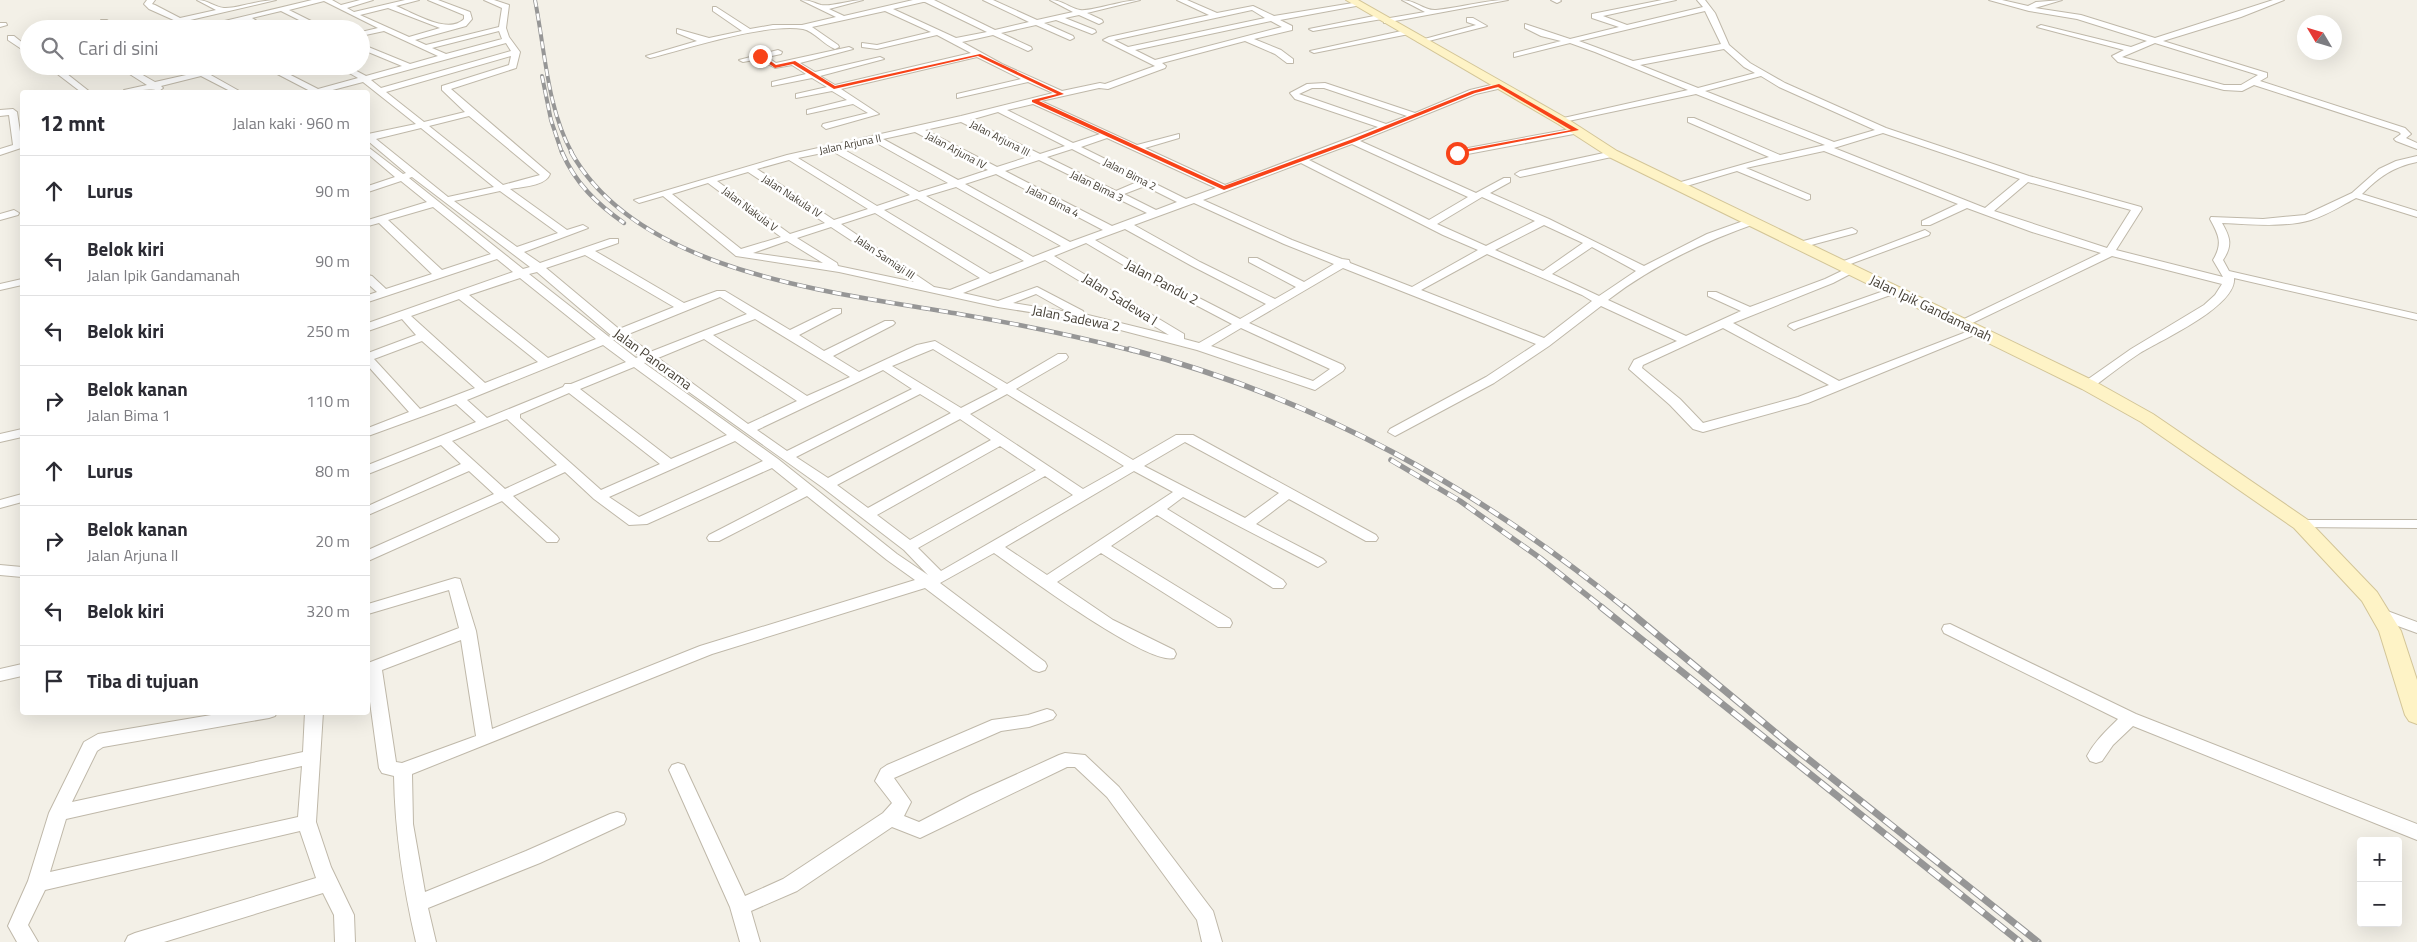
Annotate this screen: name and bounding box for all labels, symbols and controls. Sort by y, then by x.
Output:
north arrow [2297,15,2342,60]
search box [20,20,370,75]
text: Cari di sini [78,33,159,62]
icon: search [38,34,66,62]
route end [749,45,772,68]
text: 12 mnt [40,107,105,139]
text: Jalan kaki · 960 m [232,111,350,135]
street label: Jalan Arjuna III [967,116,1033,160]
street label: Jalan Arjuna IV [923,127,990,173]
street label: Jalan Arjuna II [818,130,882,158]
route start [1446,142,1469,165]
street label: Jalan Bima 2 [1101,154,1159,194]
street label: Jalan Bima 3 [1068,166,1126,206]
street label: Jalan Nakula IV [759,171,826,222]
text: Lurus [87,176,133,205]
icon: ahead [40,177,68,205]
text: 90 m [315,179,350,203]
street label: Jalan Bima 4 [1024,181,1082,221]
street label: Jalan Nakula V [719,183,782,236]
street label: Jalan Samiaji III [852,231,918,283]
text: Belok kiri [87,234,164,263]
icon: left [40,247,68,275]
text: 90 m [315,249,350,273]
street label: Jalan Pandu 2 [1122,253,1203,310]
text: Jalan Ipik Gandamanah [87,263,240,287]
street label: Jalan Sadewa I [1079,267,1162,330]
street label: Jalan Ipik Gandamanah [1866,269,1996,346]
street label: Jalan Sadewa 2 [1030,299,1122,336]
text: Belok kiri [87,316,164,345]
icon: left [40,317,68,345]
text: 250 m [306,319,350,343]
street label: Jalan Panorama [610,323,697,394]
text: Belok kanan [87,374,188,403]
icon: right [40,387,68,415]
text: 110 m [306,389,350,413]
text: Jalan Bima 1 [87,403,171,427]
text: Lurus [87,456,133,485]
icon: ahead [40,457,68,485]
text: 80 m [315,459,350,483]
text: Belok kanan [87,514,188,543]
icon: right [40,527,68,555]
text: 20 m [315,529,350,553]
text: Jalan Arjuna II [87,543,179,567]
text: Belok kiri [87,596,164,625]
icon: left [40,597,68,625]
text: 320 m [306,599,350,623]
text: Tiba di tujuan [87,666,199,695]
icon: arrive [40,667,68,695]
map controls [2357,837,2402,927]
button: + [2357,837,2402,882]
button: − [2357,882,2402,927]

